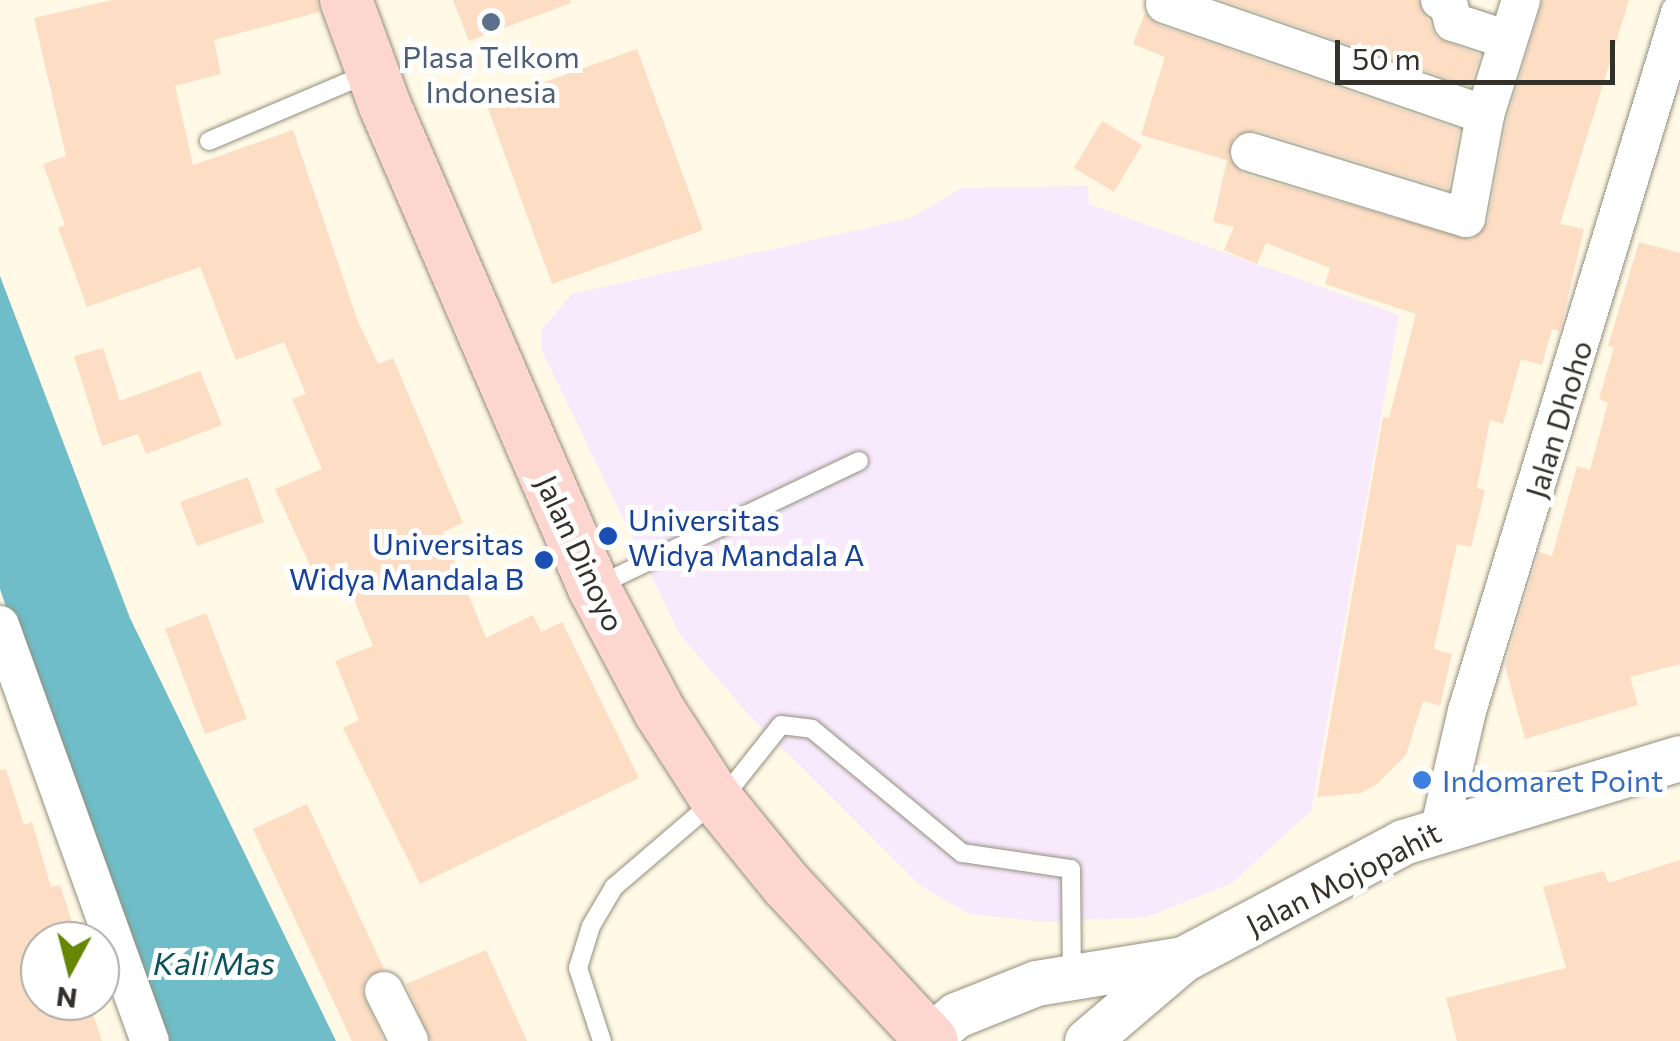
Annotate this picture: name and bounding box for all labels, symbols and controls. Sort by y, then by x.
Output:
marker: Plasa Telkom Indonesia [480,11,502,33]
scale bar [1340,20,1620,82]
place label: Plasa Telkom Indonesia [402,38,580,108]
text: 50 m [1352,39,1421,76]
street label: Jalan Dhoho [1517,336,1599,502]
street label: Jalan Dinoyo [529,469,633,637]
place label: Universitas Widya Mandala A [628,501,864,572]
place label: Universitas Widya Mandala B [289,525,524,596]
marker: Universitas Widya Mandala A [597,525,619,547]
marker: Universitas Widya Mandala B [533,549,555,571]
place label: Indomaret Point [1442,762,1663,798]
marker: Indomaret Point [1411,769,1433,791]
street label: Jalan Mojopahit [1240,814,1446,942]
north arrow [20,921,120,1021]
water label: Kali Mas [153,943,275,981]
text: N [54,981,79,1017]

